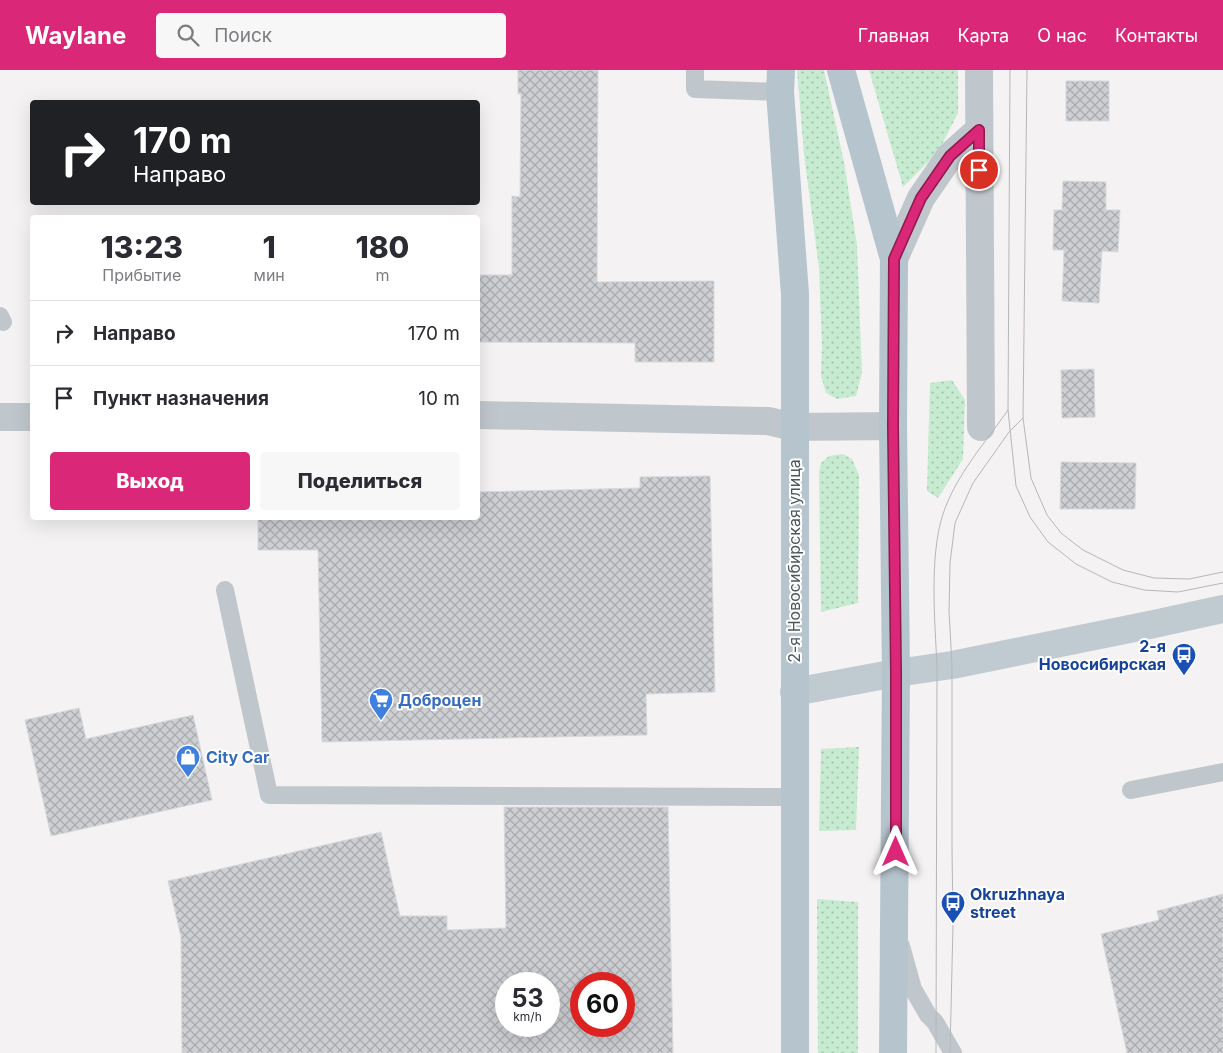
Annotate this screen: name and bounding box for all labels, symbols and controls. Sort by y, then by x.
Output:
search box [156,13,506,58]
text: Waylane [25,21,126,50]
icon: search [174,21,202,49]
text: Поиск [214,24,272,47]
text: Главная [858,25,929,46]
text: Карта [957,25,1009,46]
text: О нас [1037,25,1087,46]
text: Контакты [1115,25,1198,46]
text: 170 m [133,119,232,161]
icon: right [50,120,115,185]
pin [958,149,1000,191]
icon: arrive [965,156,993,184]
text: Направо [133,161,226,187]
text: 13:23 [101,229,183,265]
text: 1 [263,229,276,265]
text: 180 [355,229,409,265]
text: Прибытие [102,265,181,285]
text: мин [254,265,285,285]
text: m [375,265,389,285]
icon: right [50,319,78,347]
text: Направо [93,322,176,345]
text: 170 m [408,322,460,345]
icon: arrive [50,384,78,412]
text: Пункт назначения [93,387,269,410]
text: 10 m [418,387,460,410]
button: Выход [50,452,250,510]
button: Поделиться [260,452,460,510]
street label: 2-я Новосибирская улица [784,459,804,663]
place label: 2-я Новосибирская [1039,636,1166,674]
bus stop icon: 2-я Новосибирская [1171,642,1197,676]
supermarket icon: Доброцен [368,687,394,721]
place label: Доброцен [398,690,481,710]
shop icon: City Car [175,744,201,778]
place label: City Car [206,747,270,767]
position arrow [869,825,921,877]
place label: Okruzhnaya street [970,884,1065,922]
bus stop icon: Okruzhnaya street [940,890,966,924]
speed limit sign: 60 [570,972,635,1037]
text: 53 [511,983,544,1013]
text: km/h [513,1009,542,1024]

